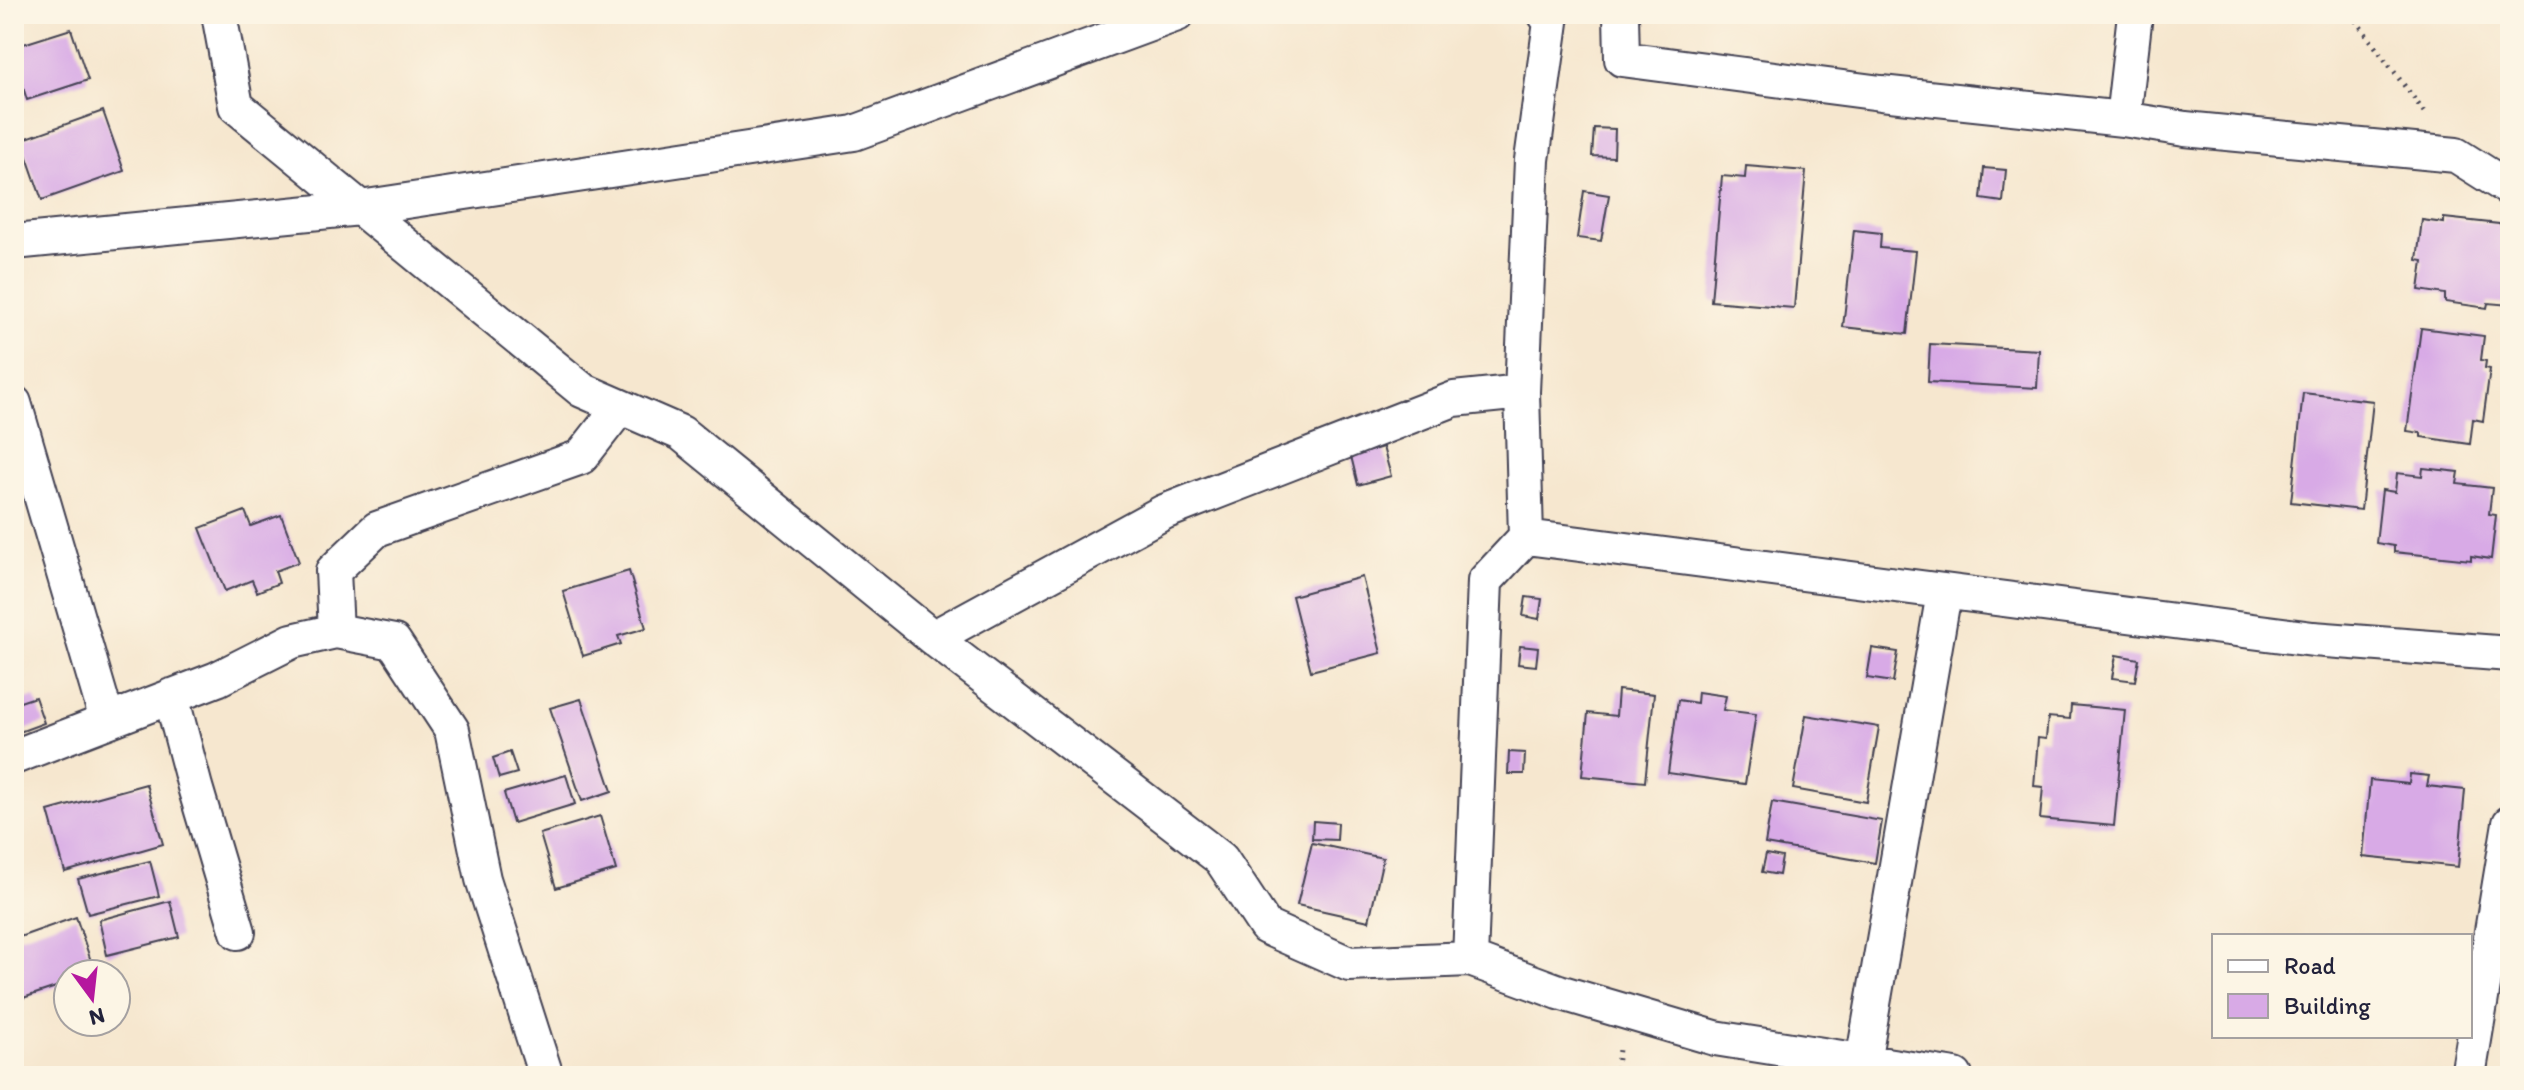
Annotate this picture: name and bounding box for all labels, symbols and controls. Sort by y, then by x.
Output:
legend [2212,934,2472,1038]
text: Road [2284,951,2336,980]
north arrow [52,958,132,1038]
text: Building [2284,991,2371,1020]
text: N [86,1002,108,1032]

